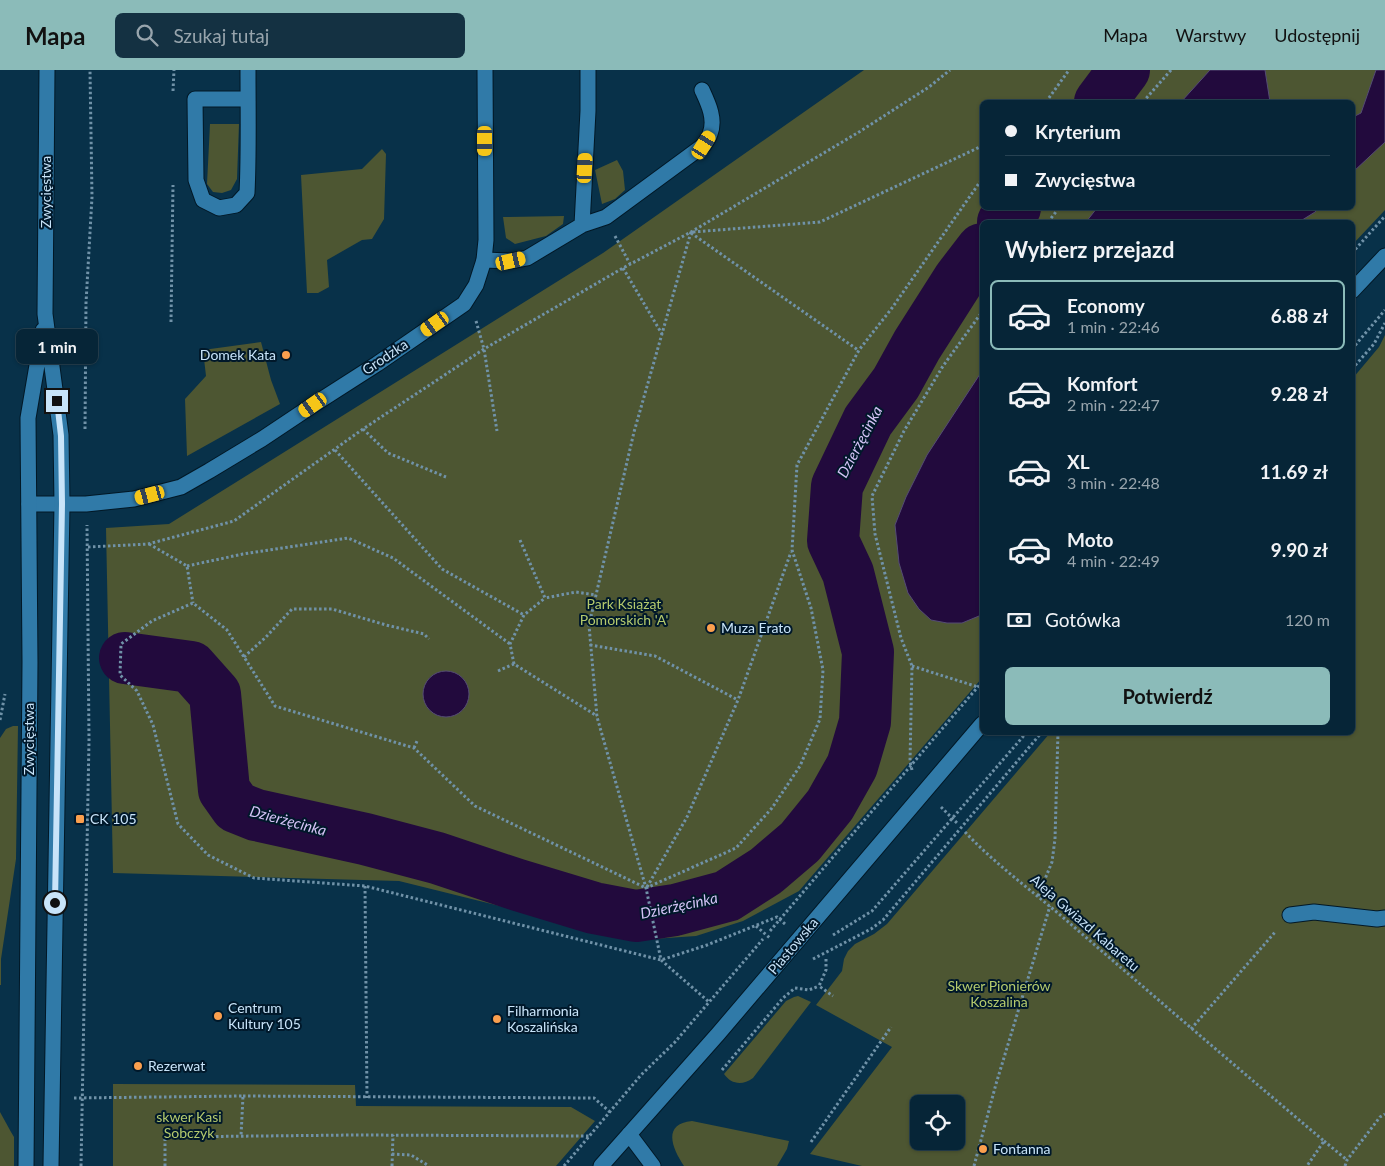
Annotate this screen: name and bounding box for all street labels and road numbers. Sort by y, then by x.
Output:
street label: Zwycięstwa [37,156,54,228]
street label: Grodzka [359,335,411,378]
street label: Zwycięstwa [20,703,37,775]
street label: Aleja Gwiazd Kabaretu [1027,871,1143,975]
street label: Piastowska [764,914,821,977]

